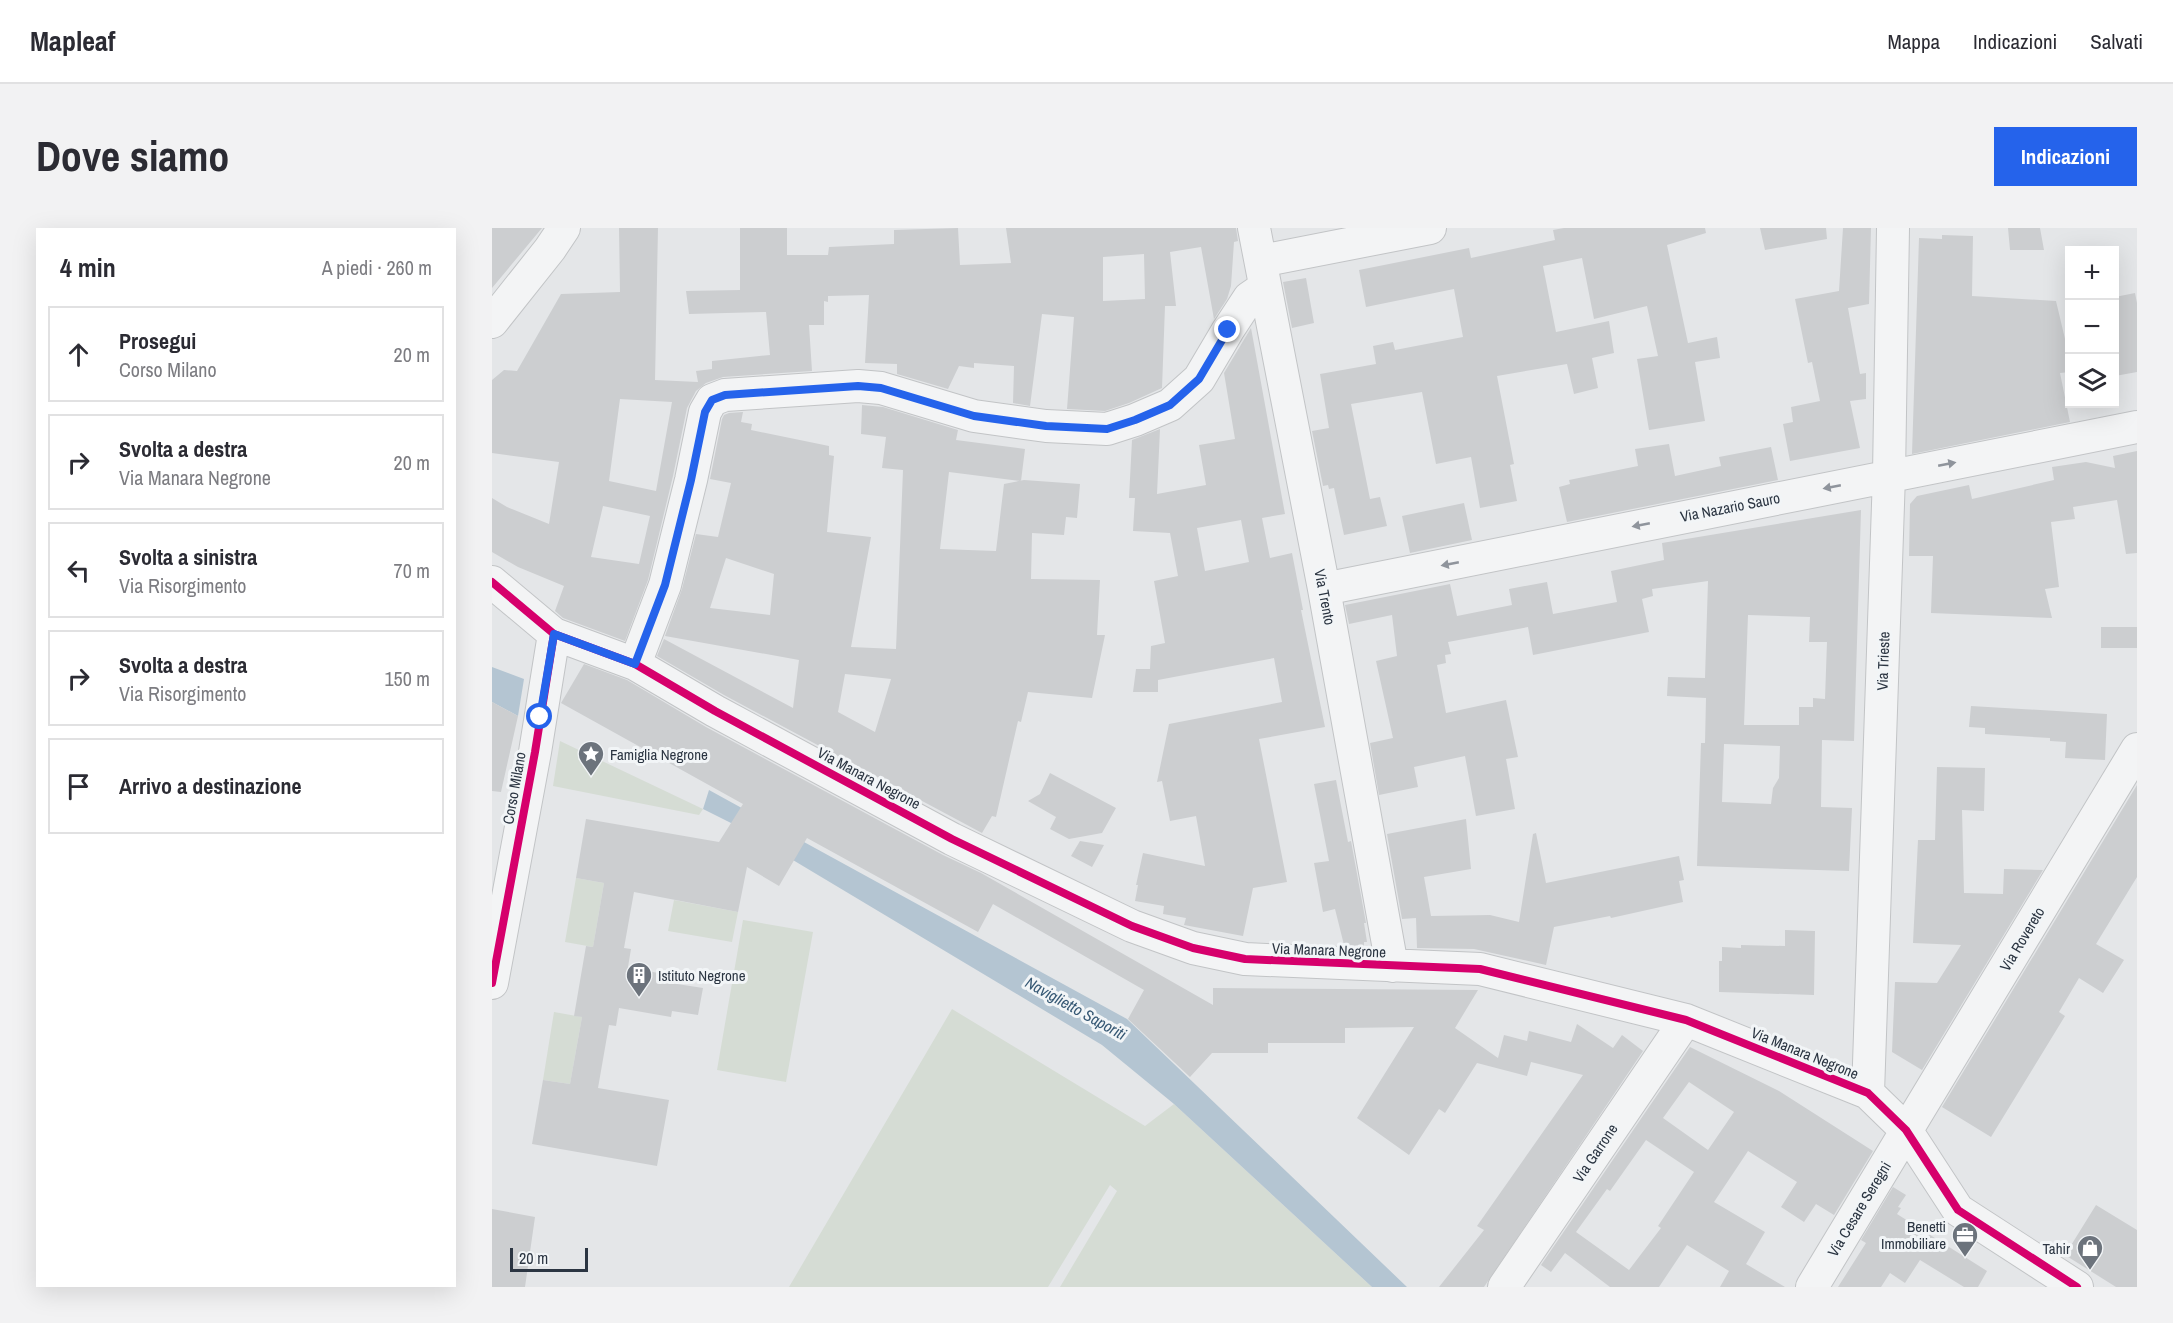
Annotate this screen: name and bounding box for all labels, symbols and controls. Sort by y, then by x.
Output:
text: Mapleaf [30,22,115,60]
text: Mappa [1887,27,1940,56]
text: Indicazioni [1973,27,2057,56]
text: Salvati [2090,27,2143,56]
button: Indicazioni [1994,127,2137,186]
text: Dove siamo [36,128,229,184]
map controls [2065,246,2119,408]
button: + [2065,246,2119,300]
text: 4 min [60,250,116,285]
text: A piedi · 260 m [322,254,432,281]
button: − [2065,300,2119,354]
route end [1214,316,1240,342]
text: Prosegui [119,326,196,356]
icon: ahead [62,338,95,371]
text: 20 m [394,341,430,368]
button: layers [2065,354,2119,408]
text: Corso Milano [119,356,217,383]
text: Svolta a destra [119,434,247,464]
icon: right [62,446,95,479]
text: 20 m [394,449,430,476]
one-way arrow [1938,459,1957,468]
text: Via Manara Negrone [119,464,271,491]
one-way arrow [1822,483,1841,492]
street label: Via Nazario Sauro [1678,487,1782,527]
one-way arrow [1631,521,1650,530]
text: Svolta a sinistra [119,542,257,572]
icon: left [62,554,95,587]
text: 70 m [394,557,430,584]
one-way arrow [1440,560,1459,569]
street label: Via Trento [1309,567,1341,627]
text: Via Risorgimento [119,572,246,599]
street label: Via Trieste [1871,631,1895,691]
text: Svolta a destra [119,650,247,680]
icon: right [62,662,95,695]
text: 150 m [384,665,430,692]
text: Via Risorgimento [119,680,246,707]
route start [526,703,552,729]
place icon: Famiglia Negrone [576,739,606,777]
street label: Via Manara Negrone [814,742,924,814]
place label: Famiglia Negrone [610,744,708,765]
street label: Corso Milano [497,750,531,826]
icon: arrive [62,770,95,803]
text: Arrivo a destinazione [119,771,301,801]
street label: Via Rovereto [1995,903,2050,975]
street label: Via Manara Negrone [1272,938,1386,962]
building icon: Istituto Negrone [624,960,654,998]
place label: Istituto Negrone [658,965,746,986]
water label: Naviglietto Saporiti [1022,971,1131,1045]
street label: Via Manara Negrone [1748,1022,1862,1084]
street label: Via Garrone [1568,1119,1622,1187]
street label: Via Cesare Seregni [1822,1157,1896,1261]
place label: Benetti Immobiliare [1881,1216,1946,1254]
office icon: Benetti Immobiliare [1950,1220,1980,1258]
shop icon: Tahir [2075,1233,2105,1271]
place label: Tahir [2042,1238,2070,1259]
scale bar [510,1245,588,1272]
text: 20 m [519,1247,548,1269]

